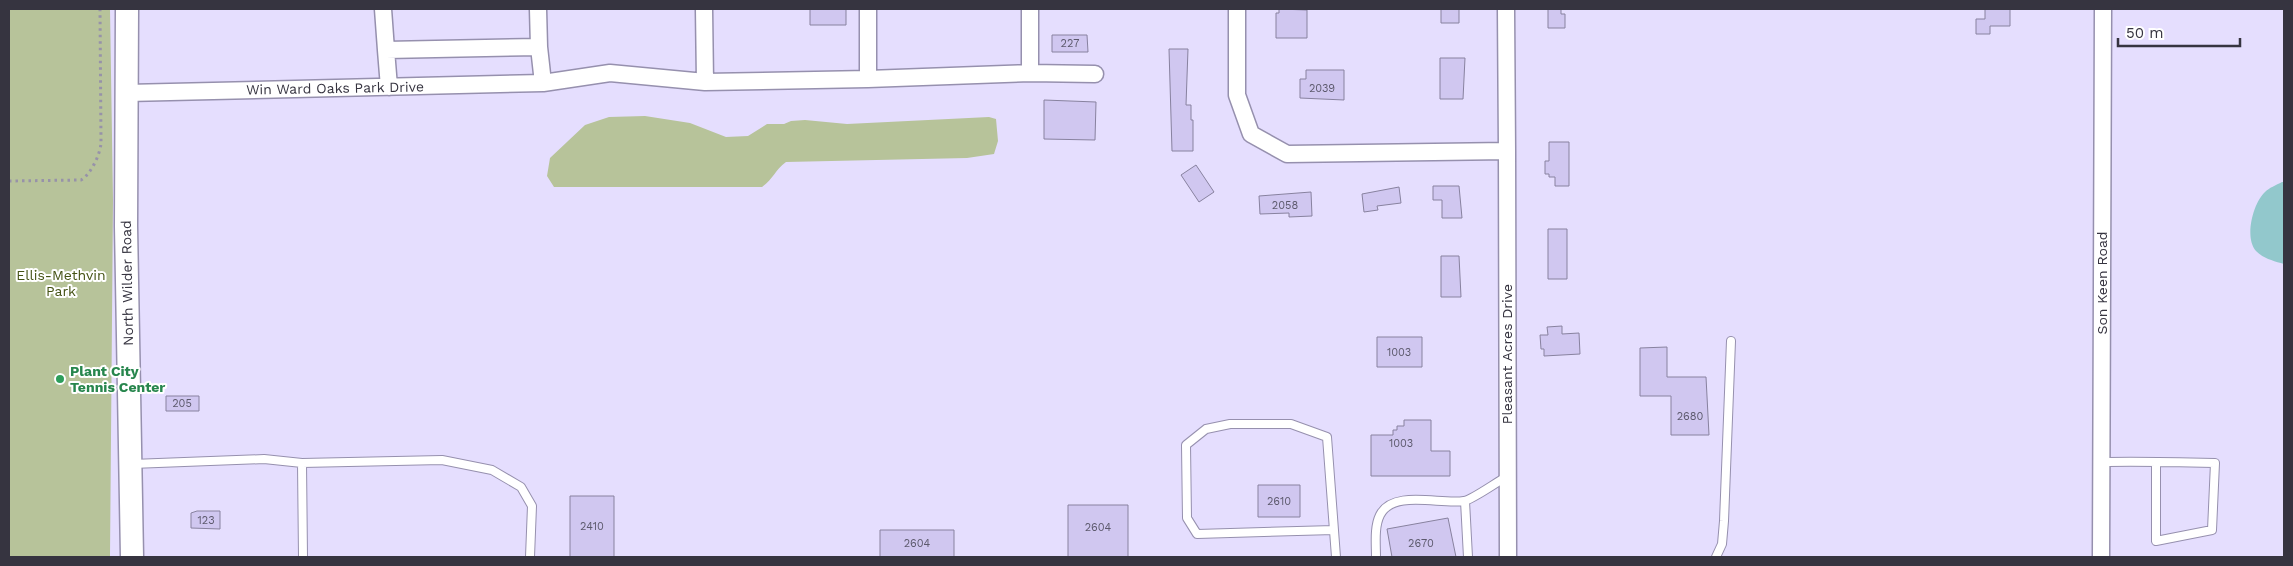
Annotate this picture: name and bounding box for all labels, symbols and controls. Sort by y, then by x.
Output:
scale bar [2118,15,2240,47]
text: 50 m [2126,24,2163,42]
house number: 227 [1061,37,1079,50]
street label: Win Ward Oaks Park Drive [246,78,424,98]
house number: 2039 [1309,82,1335,95]
house number: 2058 [1272,199,1298,212]
street label: North Wilder Road [118,220,136,346]
street label: Son Keen Road [2094,231,2110,335]
park label: Ellis-Methvin Park [16,267,106,299]
street label: Pleasant Acres Drive [1499,284,1515,424]
house number: 1003 [1387,346,1411,359]
place label: Plant City Tennis Center [70,363,165,395]
marker: Plant City Tennis Center [54,373,66,385]
house number: 205 [172,397,192,410]
house number: 2680 [1677,410,1704,423]
house number: 1003 [1389,437,1413,450]
house number: 2610 [1267,495,1291,508]
house number: 123 [197,514,215,527]
house number: 2410 [580,520,604,533]
house number: 2604 [1085,521,1112,534]
house number: 2604 [904,537,931,550]
house number: 2670 [1408,537,1434,550]

